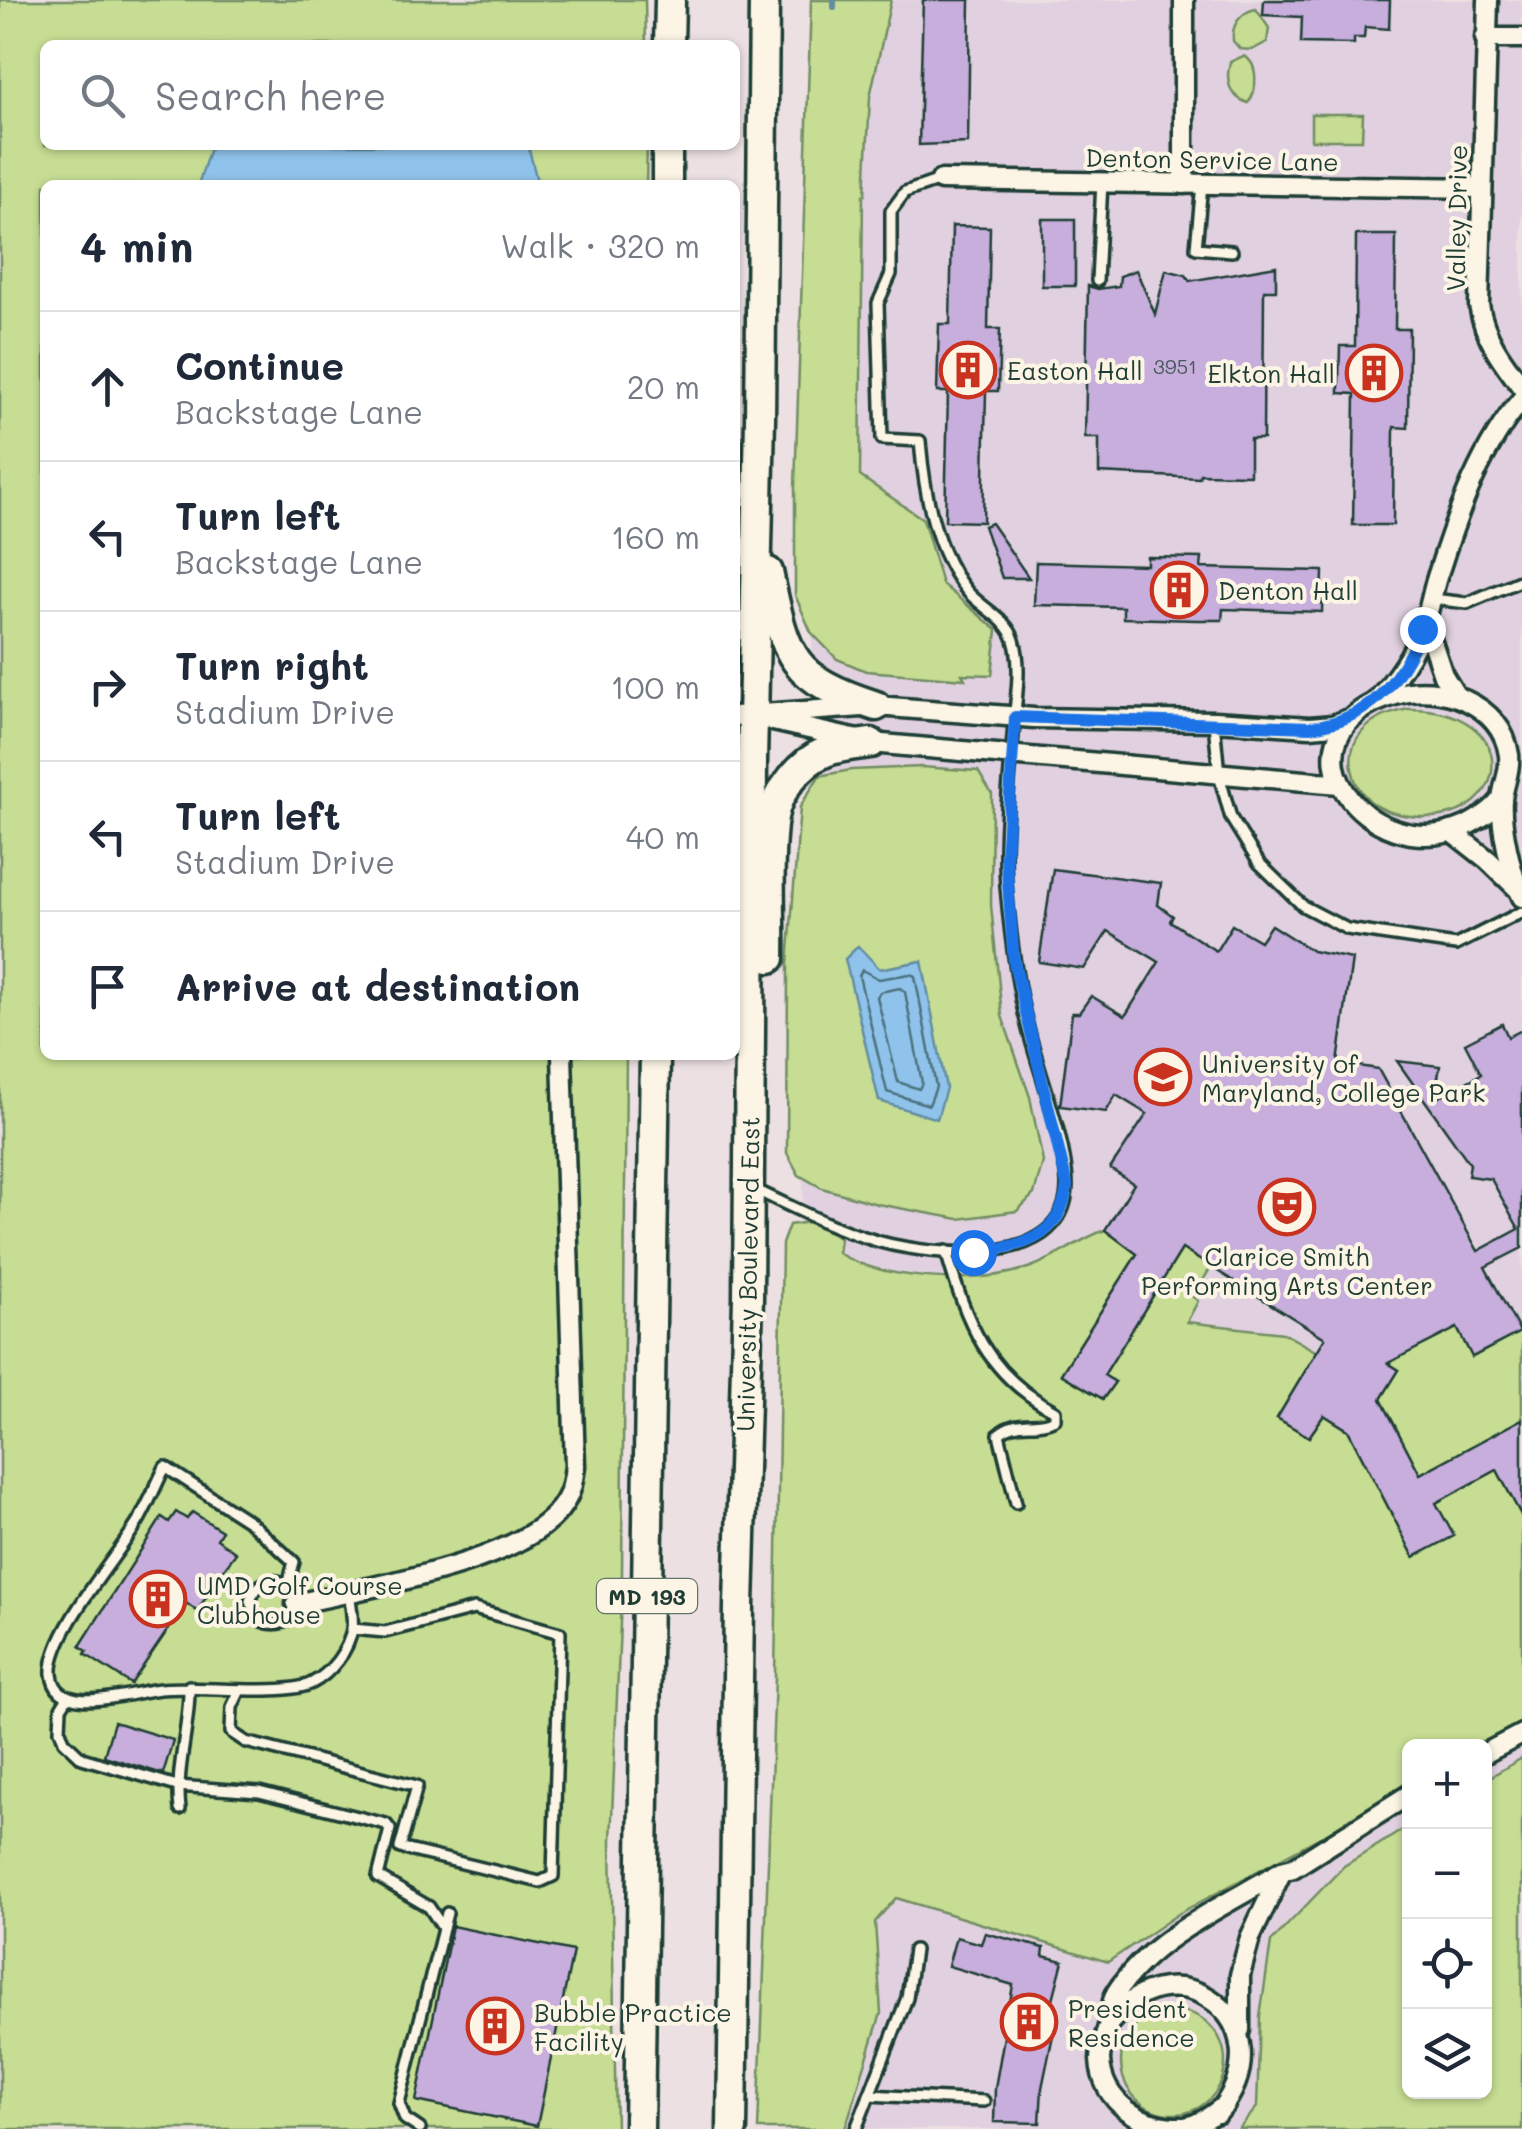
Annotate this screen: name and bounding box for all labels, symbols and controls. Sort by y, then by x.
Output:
search box [40,40,740,150]
icon: search [75,68,130,123]
text: Search here [155,70,386,120]
street label: Denton Service Lane [1085,141,1339,177]
street label: Valley Drive [1439,144,1474,292]
text: 4 min [80,218,193,273]
text: Walk · 320 m [500,224,700,266]
text: Continue [175,340,344,390]
building icon: Easton Hall [938,340,998,400]
building icon: Elkton Hall [1344,343,1404,403]
house number: 3951 [1153,353,1197,379]
place label: Easton Hall [1007,354,1143,386]
place label: Elkton Hall [1207,357,1335,389]
icon: ahead [80,359,135,414]
text: 20 m [627,365,700,407]
text: Backstage Lane [175,390,423,432]
text: Turn left [175,490,341,540]
icon: left [80,509,135,564]
text: 160 m [611,515,700,557]
text: Backstage Lane [175,540,423,582]
building icon: Denton Hall [1149,560,1209,620]
place label: Denton Hall [1218,574,1358,606]
route end [1400,607,1446,653]
text: Turn right [175,640,369,690]
icon: right [80,659,135,714]
text: 100 m [610,665,700,707]
text: Stadium Drive [175,690,395,732]
text: Turn left [175,790,341,840]
icon: left [80,809,135,864]
text: 40 m [626,815,700,857]
text: Stadium Drive [175,840,395,882]
icon: arrive [80,959,135,1014]
text: Arrive at destination [175,961,580,1011]
school or university icon: University of Maryland, College Park [1133,1047,1193,1107]
place label: University of Maryland, College Park [1202,1047,1486,1109]
street label: University Boulevard East [728,1116,767,1432]
theatre icon: Clarice Smith Performing Arts Center [1257,1177,1317,1237]
route start [951,1230,997,1276]
place label: Clarice Smith Performing Arts Center [1141,1240,1433,1301]
building icon: UMD Golf Course Clubhouse [128,1569,188,1629]
place label: UMD Golf Course Clubhouse [197,1569,403,1630]
road number: MD 193 [597,1579,697,1613]
map controls [1402,1739,1492,2099]
button: + [1402,1739,1492,1829]
button: − [1402,1829,1492,1919]
button: locate [1402,1919,1492,2009]
building icon: President Residence [999,1992,1059,2052]
place label: President Residence [1068,1992,1195,2053]
building icon: Bubble Practice Facility [465,1996,525,2056]
place label: Bubble Practice Facility [534,1996,732,2058]
button: layers [1402,2009,1492,2099]

